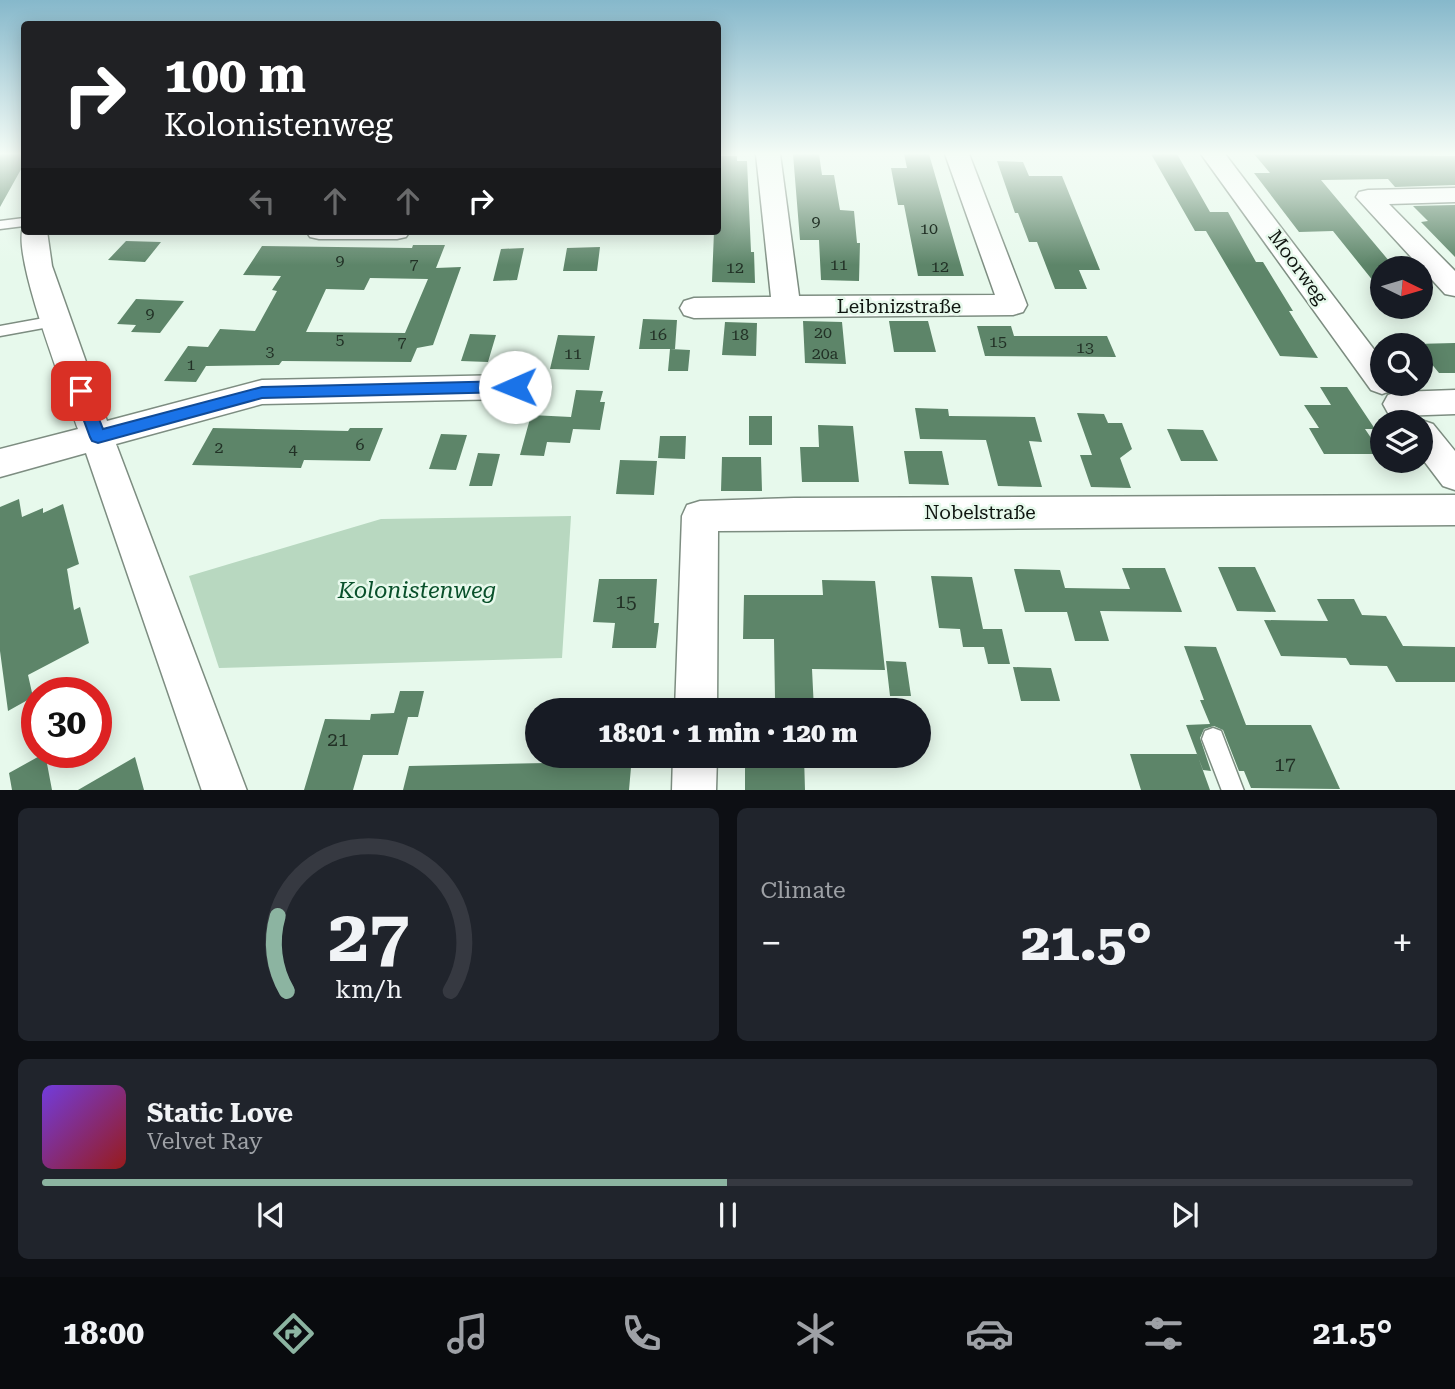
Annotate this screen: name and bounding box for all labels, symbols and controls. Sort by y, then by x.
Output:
text: 100 m [164,47,306,104]
icon: right [49,49,140,140]
text: Kolonistenweg [164,106,393,144]
icon: left [243,182,281,220]
icon: ahead [316,182,354,220]
icon: ahead [389,182,427,220]
icon: right [462,182,500,220]
house number: 9 [812,212,821,231]
house number: 10 [920,219,938,238]
street label: Moorweg [1263,225,1333,309]
house number: 9 [336,251,345,270]
house number: 7 [410,254,419,273]
house number: 11 [830,255,848,274]
north arrow [1370,256,1433,318]
map controls [1370,256,1433,473]
house number: 12 [931,257,949,276]
house number: 12 [726,258,744,277]
street label: Leibnizstraße [837,295,961,318]
house number: 9 [146,304,155,323]
house number: 20 [814,323,832,342]
house number: 16 [649,325,667,344]
house number: 18 [731,325,749,344]
house number: 5 [336,330,345,349]
house number: 7 [398,332,407,351]
house number: 15 [989,332,1007,351]
button: search [1370,333,1433,396]
house number: 13 [1076,338,1094,357]
house number: 3 [266,342,275,361]
house number: 11 [564,344,582,363]
house number: 20a [812,344,839,363]
position arrow [478,350,552,424]
house number: 1 [187,355,196,374]
pin [51,361,111,421]
icon: arrive [62,372,100,410]
button: layers [1370,410,1433,473]
house number: 6 [356,435,365,454]
house number: 2 [215,438,224,457]
house number: 4 [289,440,298,459]
street label: Nobelstraße [924,501,1036,524]
park label: Kolonistenweg [337,577,496,604]
house number: 15 [615,590,637,613]
speed limit sign: 30 [21,677,112,768]
text: 18:01 · 1 min · 120 m [598,718,858,748]
house number: 21 [327,728,349,751]
house number: 17 [1274,753,1296,776]
text: Climate [761,877,846,904]
text: 27 [327,894,409,979]
text: 21.5° [1021,912,1152,973]
text: − [761,921,782,965]
text: + [1392,921,1413,965]
text: km/h [335,974,402,1003]
text: Static Love [147,1098,293,1128]
text: Velvet Ray [147,1128,262,1155]
icon: previous [252,1196,290,1234]
icon: pause [709,1196,747,1234]
icon: next [1166,1196,1204,1234]
icon: directions [269,1309,318,1358]
icon: music [443,1309,492,1358]
icon: phone [617,1309,666,1358]
icon: climate [791,1309,840,1358]
icon: car [965,1309,1014,1358]
icon: filters [1139,1309,1188,1358]
text: 18:00 [62,1314,144,1352]
text: 21.5° [1313,1314,1392,1352]

